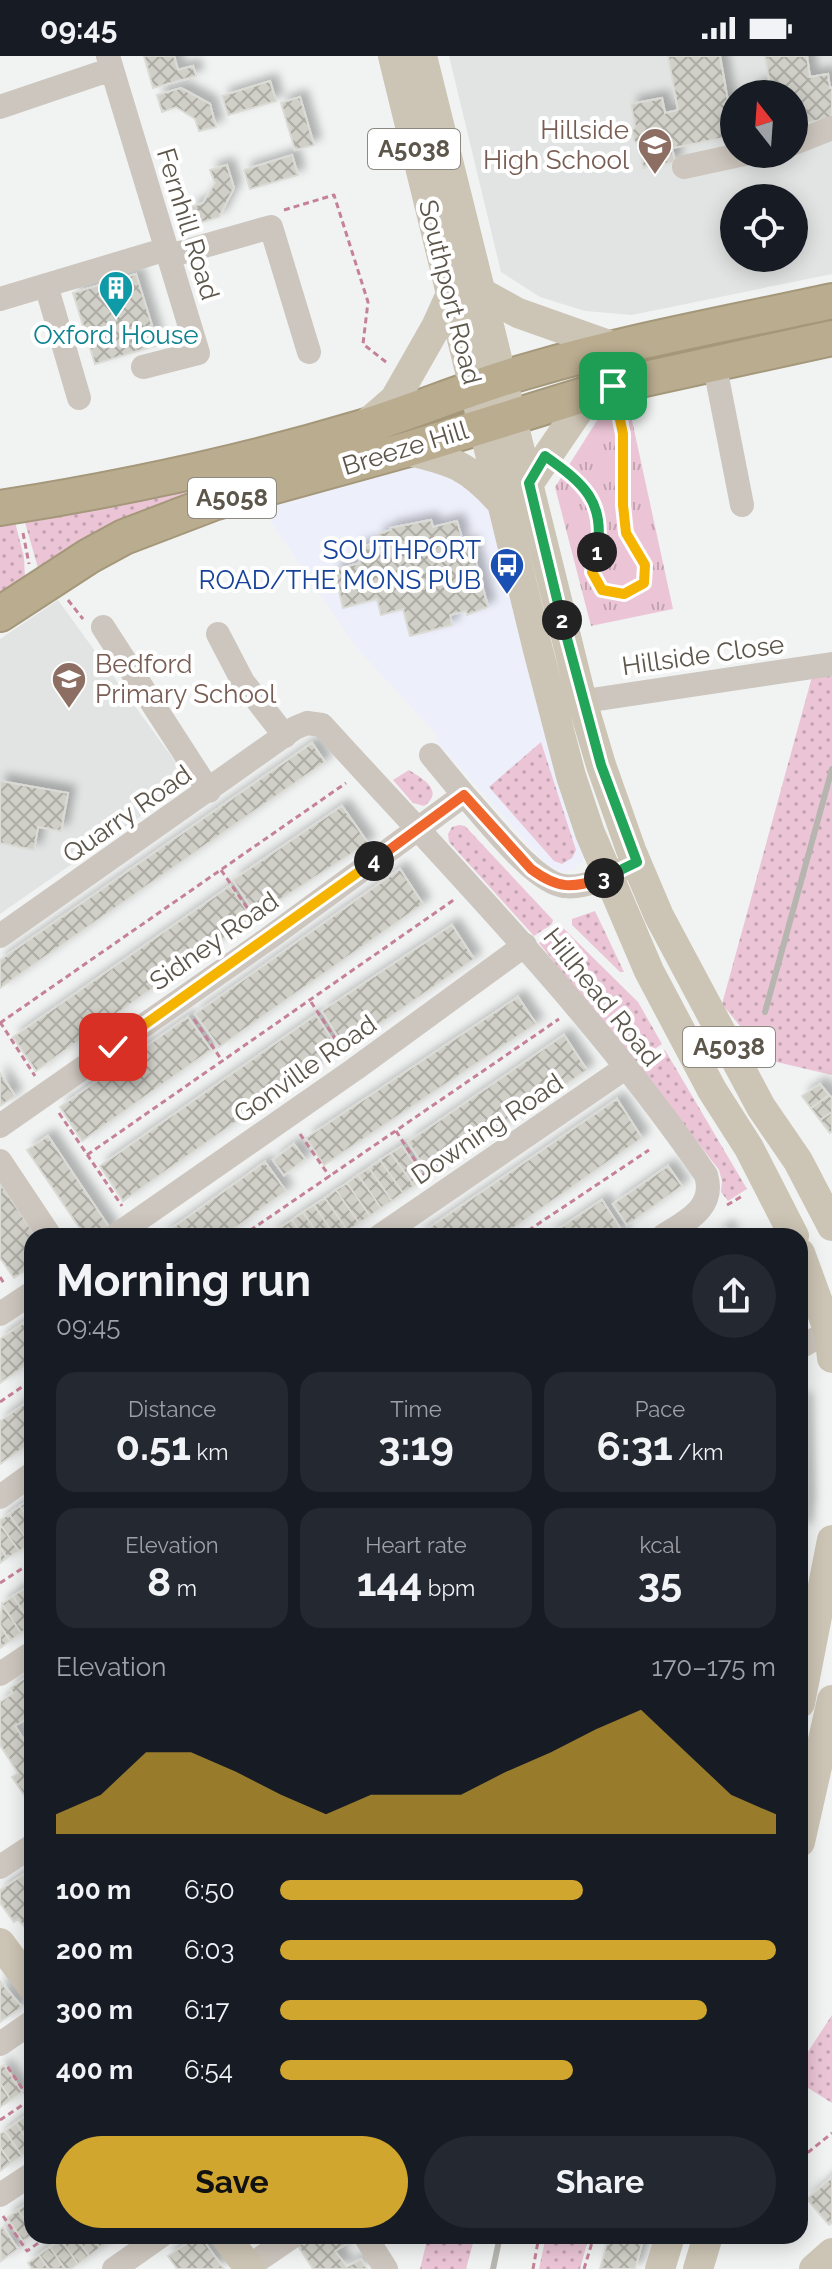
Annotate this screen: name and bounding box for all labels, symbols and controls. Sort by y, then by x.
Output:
text: 09:45 [40,11,117,46]
north arrow [720,80,808,168]
map controls [720,80,808,272]
place label: Hillside High School [483,115,630,175]
school or university icon: Hillside High School [636,126,674,176]
road number: A5038 [368,129,460,169]
street label: Fernhill Road [151,144,225,304]
button: locate [720,184,808,272]
street label: Southport Road [413,197,487,387]
building icon: Oxford House [97,269,135,319]
place label: Oxford House [33,320,199,350]
pin [579,352,647,420]
icon: arrive [591,364,635,408]
street label: Breeze Hill [339,414,472,481]
road number: A5058 [188,478,276,518]
pin: 1 [577,532,617,572]
place label: SOUTHPORT ROAD/THE MONS PUB [198,535,481,595]
text: 1 [592,539,602,565]
bus stop icon: SOUTHPORT ROAD/THE MONS PUB [488,546,526,596]
pin: 2 [542,600,582,640]
text: 2 [556,607,568,633]
street label: Hillside Close [620,629,786,681]
place label: Bedford Primary School [95,649,277,709]
school or university icon: Bedford Primary School [50,660,88,710]
street label: Quarry Road [57,759,197,869]
pin: 4 [354,841,394,881]
text: 4 [368,848,380,874]
pin: 3 [584,858,624,898]
text: 3 [598,865,610,891]
street label: Sidney Road [144,886,284,996]
street label: Hillhead Road [537,922,667,1072]
street label: Gonville Road [228,1009,382,1129]
pin [79,1013,147,1081]
icon: check [91,1025,135,1069]
road number: A5038 [683,1027,775,1067]
street label: Downing Road [406,1067,568,1191]
button: share [692,1254,776,1338]
text: Morning run [56,1255,311,1306]
text: 09:45 [56,1311,120,1341]
text: Distance [128,1396,216,1422]
text: Time [390,1396,442,1422]
text: Pace [635,1396,685,1422]
text: 0.51 [116,1422,191,1469]
text: 3:19 [378,1422,454,1469]
text: 6:31 [596,1422,673,1469]
text: km [191,1439,228,1465]
text: /km [673,1439,724,1465]
text: Elevation [125,1532,219,1558]
text: Heart rate [365,1532,467,1558]
text: kcal [639,1532,681,1558]
text: 8 [147,1558,171,1605]
text: 144 [357,1558,422,1605]
text: 35 [638,1558,682,1605]
text: m [171,1575,197,1601]
text: bpm [422,1575,475,1601]
text: Elevation [56,1652,166,1682]
text: 170–175 m [651,1652,776,1682]
text: 100 m [56,1875,131,1905]
text: 6:50 [184,1875,235,1905]
text: 200 m [56,1935,133,1965]
text: 6:03 [184,1935,234,1965]
text: 300 m [56,1995,133,2025]
text: 6:17 [184,1995,229,2025]
text: 400 m [56,2055,133,2085]
text: 6:54 [184,2055,233,2085]
button: Save [56,2136,408,2228]
button: Share [424,2136,776,2228]

